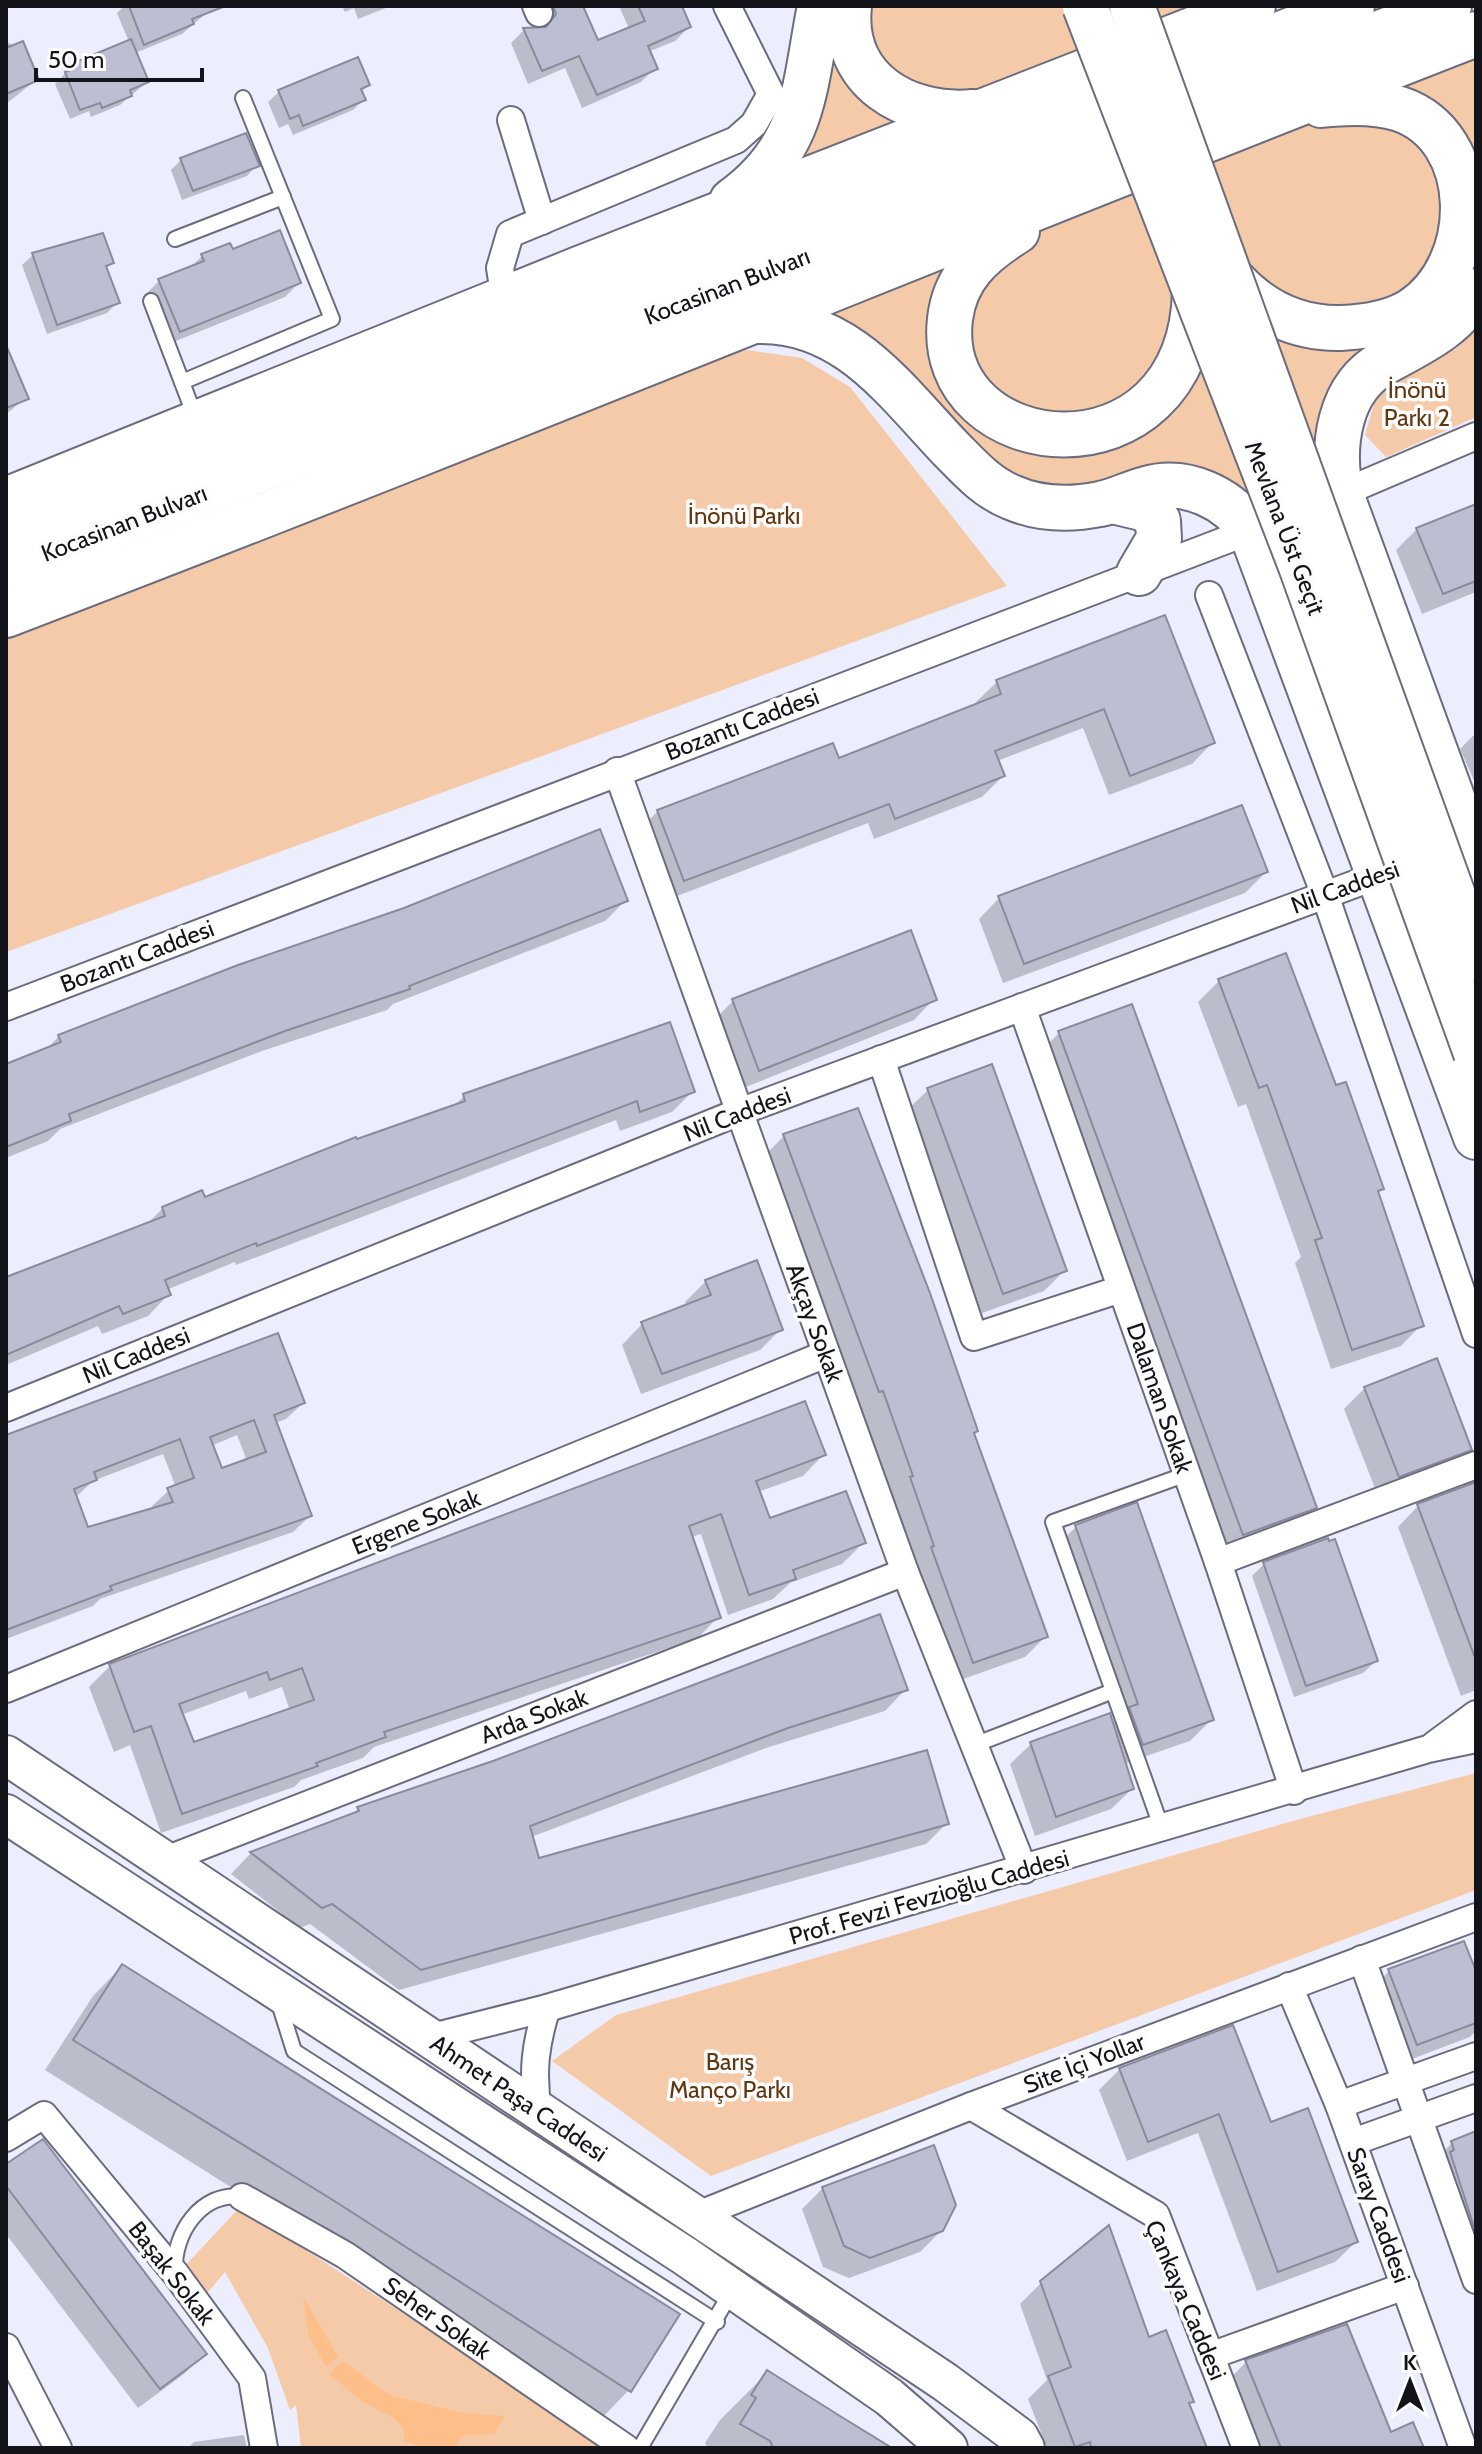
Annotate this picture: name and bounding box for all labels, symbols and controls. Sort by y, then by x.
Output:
scale bar [36,32,202,82]
text: 50 m [48,45,104,74]
street label: Kocasinan Bulvarı [640,241,814,331]
park label: İnönü Parkı 2 [1384,375,1450,432]
street label: Mevlana Üst Geçit [1239,437,1331,619]
street label: Kocasinan Bulvarı [37,478,211,568]
park label: İnönü Parkı [688,501,800,530]
street label: Bozantı Caddesi [661,681,823,767]
street label: Nil Caddesi [1287,854,1403,920]
street label: Bozantı Caddesi [56,913,218,999]
street label: Nil Caddesi [679,1080,795,1148]
street label: Akçay Sokak [780,1260,850,1387]
street label: Dalaman Sokak [1121,1319,1199,1477]
street label: Nil Caddesi [78,1320,194,1390]
street label: Ergene Sokak [348,1483,485,1561]
street label: Arda Sokak [476,1682,592,1750]
street label: Prof. Fevzi Fevzioğlu Caddesi [786,1843,1072,1951]
street label: Site İçi Yollar [1019,2026,1149,2099]
street label: Ahmet Paşa Caddesi [425,2028,613,2168]
park label: Barış Manço Parkı [669,2047,791,2104]
street label: Saray Caddesi [1341,2143,1417,2287]
street label: Başak Sokak [123,2215,222,2331]
street label: Çankaya Caddesi [1139,2216,1233,2384]
street label: Seher Sokak [378,2270,497,2366]
north arrow [1370,2342,1450,2422]
text: K [1403,2349,1417,2376]

